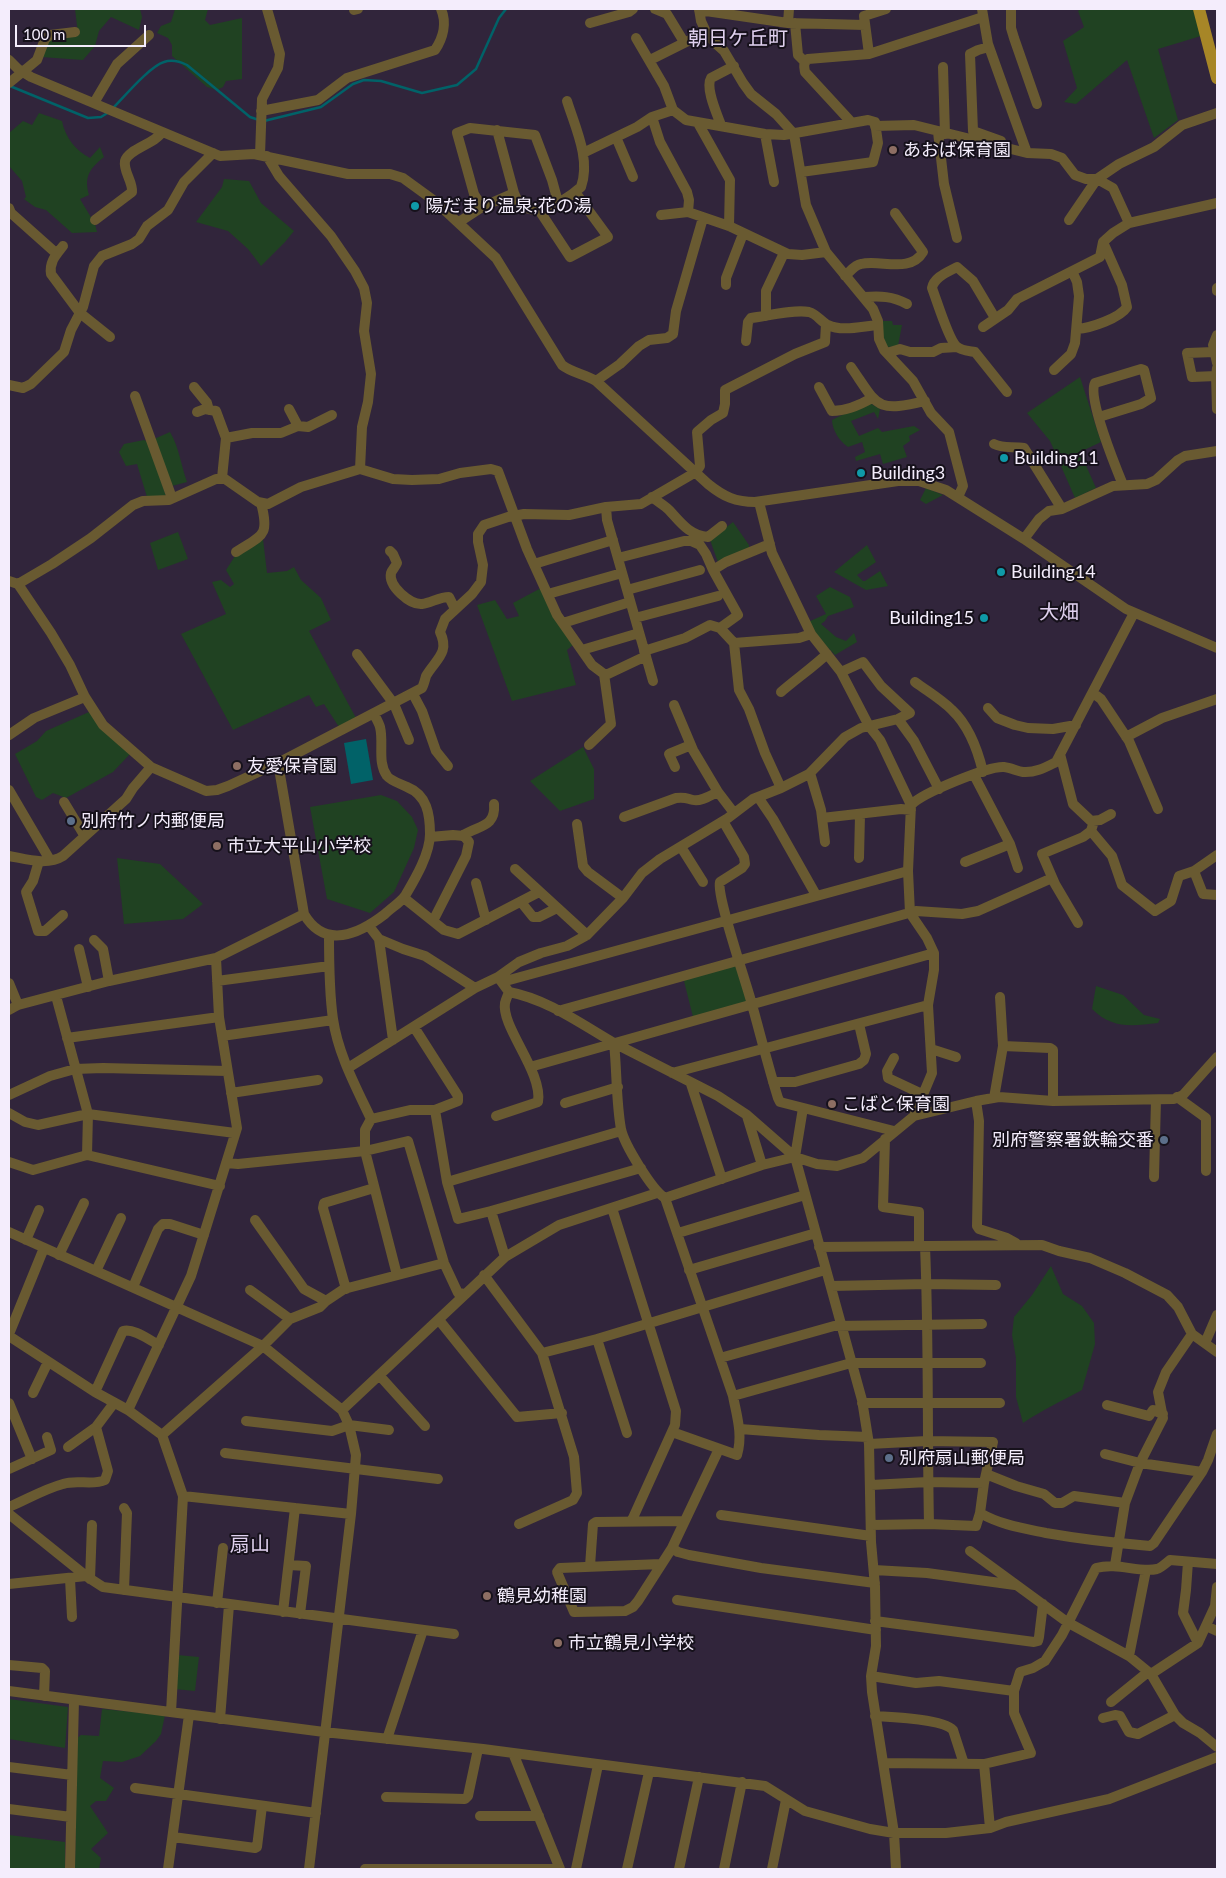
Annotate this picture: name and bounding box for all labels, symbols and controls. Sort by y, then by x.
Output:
scale bar [18,15,149,47]
text: 100 m [23,25,65,43]
district label: 朝日ケ丘町 [688,27,788,51]
place label: あおば保育園 [903,139,1011,161]
marker: あおば保育園 [887,144,899,156]
place label: 陽だまり温泉;花の湯 [425,195,592,217]
marker: 陽だまり温泉;花の湯 [409,200,421,212]
place label: Building11 [1014,447,1099,469]
marker: Building11 [998,452,1010,464]
place label: Building3 [871,462,945,484]
marker: Building3 [855,467,867,479]
place label: Building14 [1011,561,1096,583]
marker: Building14 [995,566,1007,578]
district label: 大畑 [1039,601,1079,625]
place label: Building15 [889,607,974,629]
marker: Building15 [978,612,990,624]
place label: 友愛保育園 [247,755,337,777]
marker: 友愛保育園 [231,760,243,772]
place label: 別府竹ノ内郵便局 [81,810,225,832]
marker: 別府竹ノ内郵便局 [65,815,77,827]
place label: 市立大平山小学校 [227,835,371,857]
marker: 市立大平山小学校 [211,840,223,852]
place label: こばと保育園 [842,1093,950,1115]
marker: こばと保育園 [826,1098,838,1110]
place label: 別府警察署鉄輪交番 [992,1129,1154,1151]
marker: 別府警察署鉄輪交番 [1158,1134,1170,1146]
place label: 別府扇山郵便局 [899,1447,1025,1469]
marker: 別府扇山郵便局 [883,1452,895,1464]
district label: 扇山 [230,1533,270,1557]
place label: 鶴見幼稚園 [497,1585,587,1607]
marker: 鶴見幼稚園 [481,1590,493,1602]
place label: 市立鶴見小学校 [568,1632,694,1654]
marker: 市立鶴見小学校 [552,1637,564,1649]

